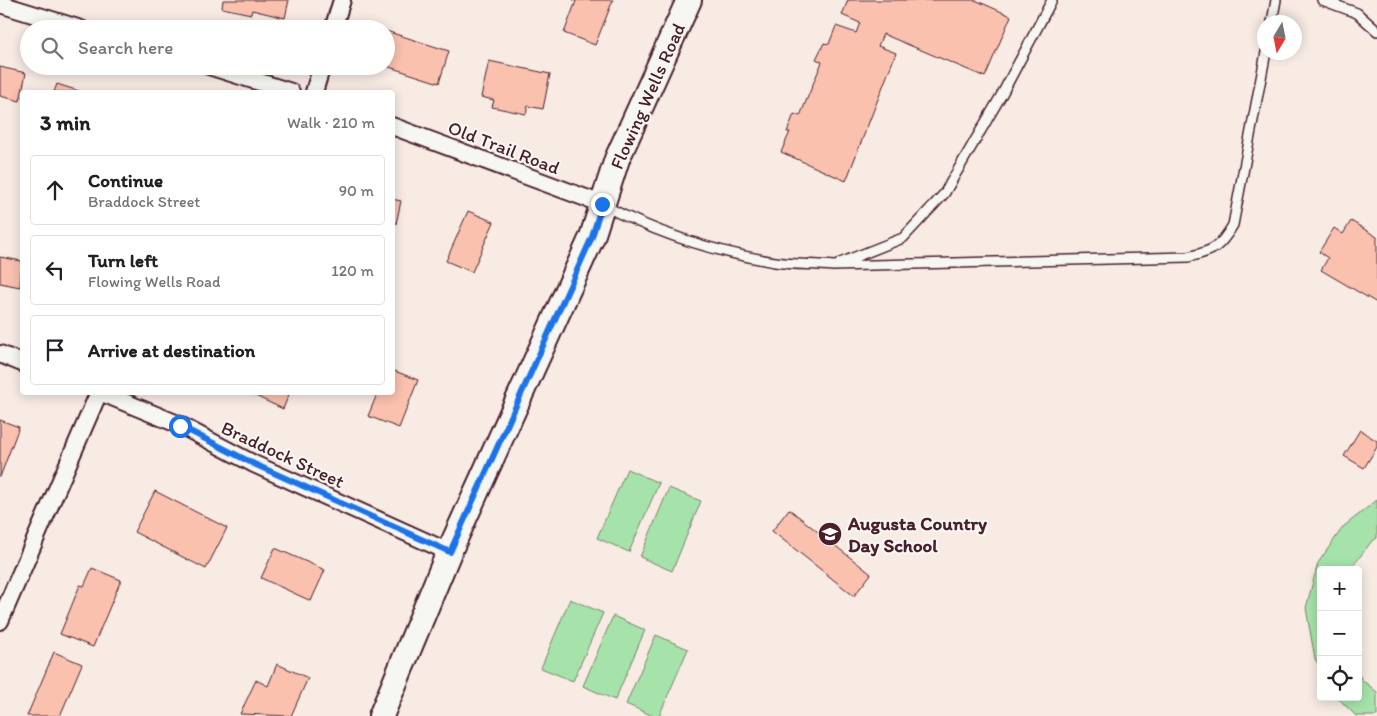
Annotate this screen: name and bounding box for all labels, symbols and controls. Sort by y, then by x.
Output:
north arrow [1257,15,1302,60]
search box [20,20,395,75]
street label: Flowing Wells Road [605,20,690,173]
icon: search [38,34,66,62]
text: Search here [78,36,173,59]
text: 3 min [40,110,90,135]
text: Walk · 210 m [287,113,375,132]
street label: Old Trail Road [445,116,563,179]
text: Continue [88,169,163,192]
icon: ahead [41,176,69,204]
text: 90 m [339,181,374,200]
text: Braddock Street [88,192,200,211]
route end [591,193,614,216]
text: Turn left [88,249,158,272]
icon: left [41,256,69,284]
text: 120 m [331,261,374,280]
text: Flowing Wells Road [88,272,221,291]
icon: arrive [41,336,69,364]
text: Arrive at destination [88,339,255,362]
route start [169,415,192,438]
street label: Braddock Street [218,416,348,493]
place label: Augusta Country Day School [847,512,987,557]
school or university icon: Augusta Country Day School [817,521,843,547]
map controls [1317,566,1362,701]
button: + [1317,566,1362,611]
button: − [1317,611,1362,656]
button: locate [1317,656,1362,701]

